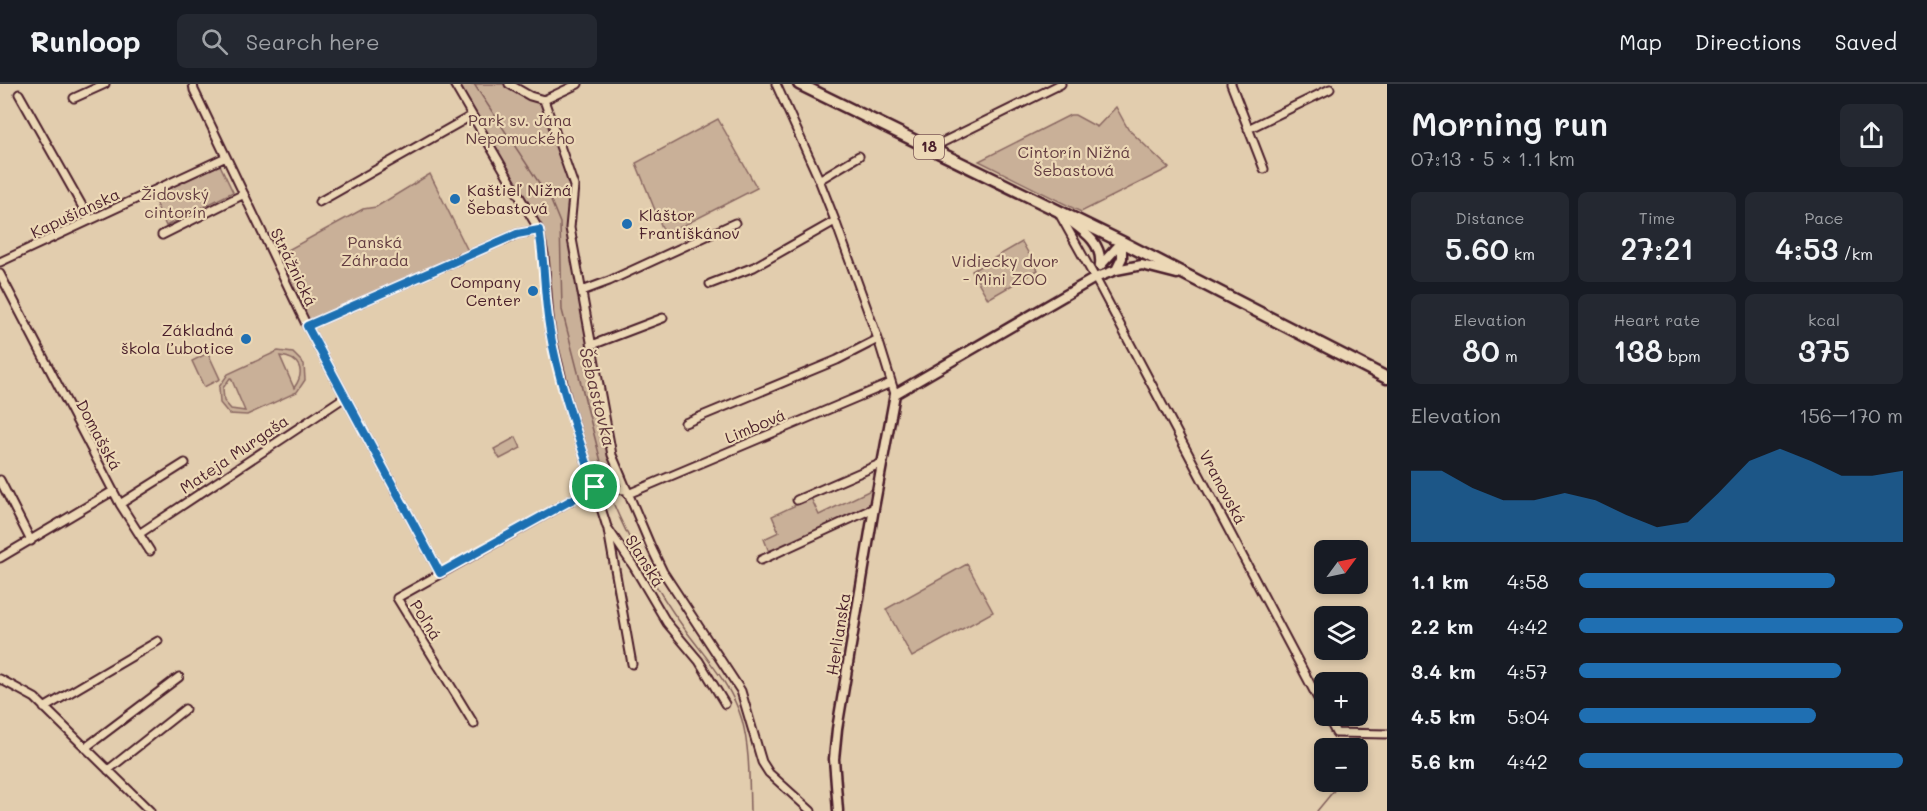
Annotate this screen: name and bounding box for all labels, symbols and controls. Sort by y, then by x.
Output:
search box [177,14,597,68]
text: Runloop [30,23,141,59]
icon: search [198,25,231,58]
text: Search here [246,27,380,56]
text: Map [1619,28,1662,55]
text: Directions [1695,28,1802,55]
text: Saved [1835,28,1897,55]
text: Morning run [1411,101,1608,144]
button: share [1840,104,1903,167]
park label: Park sv. Jána Nepomuckého [466,109,574,148]
road number: 18 [914,135,944,159]
park label: Cintorín Nižná Šebastová [1017,141,1131,180]
text: 07:13 · 5 × 1.1 km [1411,145,1575,171]
place label: Kaštieľ Nižná Šebastová [467,179,572,218]
street label: Kapušianska [27,183,123,242]
park label: Židovský cintorín [141,183,209,222]
marker: Kaštieľ Nižná Šebastová [448,192,462,206]
place label: Kláštor Františkánov [639,204,740,243]
text: Distance [1456,207,1524,228]
text: Time [1639,207,1675,228]
text: Pace [1804,207,1844,228]
marker: Kláštor Františkánov [620,217,634,231]
street label: Strážnická [266,224,322,309]
text: 5.60 [1445,228,1509,268]
text: 27:21 [1621,228,1693,268]
text: 4:53 [1775,228,1838,268]
park label: Panská Záhrada [341,231,409,270]
text: km [1509,243,1535,264]
text: /km [1838,243,1873,264]
park label: Vidiecky dvor - Mini ZOO [951,250,1059,289]
place label: Company Center [450,271,521,310]
marker: Company Center [526,284,540,298]
text: Elevation [1454,309,1526,330]
text: Heart rate [1614,309,1700,330]
text: kcal [1808,309,1840,330]
place label: Základná škola Ľubotice [121,319,234,358]
text: 80 [1462,330,1500,370]
text: 138 [1613,330,1663,370]
text: 375 [1798,330,1850,370]
marker: Základná škola Ľubotice [239,332,253,346]
water label: Šebastovka [574,345,622,449]
text: m [1500,345,1518,366]
text: bpm [1663,345,1701,366]
street label: Domašská [72,396,127,474]
text: Elevation [1411,402,1501,428]
text: 156–170 m [1799,402,1903,428]
street label: Limbová [721,403,788,448]
street label: Mateja Murgaša [175,409,292,498]
street label: Vranovská [1195,446,1252,528]
pin [569,461,620,512]
icon: arrive [578,470,611,503]
street label: Slanská [621,531,670,591]
north arrow [1314,540,1368,594]
map controls [1314,540,1368,792]
text: 1.1 km [1411,568,1469,594]
text: 4:58 [1507,568,1549,594]
street label: Herlianska [821,591,854,677]
street label: Poľná [406,596,447,644]
button: layers [1314,606,1368,660]
text: 2.2 km [1411,613,1473,639]
text: 4:42 [1507,613,1548,639]
text: 3.4 km [1411,658,1476,684]
text: 4:57 [1507,658,1548,684]
button: + [1314,672,1368,726]
text: 4.5 km [1411,703,1475,729]
text: 5:04 [1507,703,1549,729]
button: − [1314,738,1368,792]
text: 5.6 km [1411,748,1475,774]
text: 4:42 [1507,748,1548,774]

